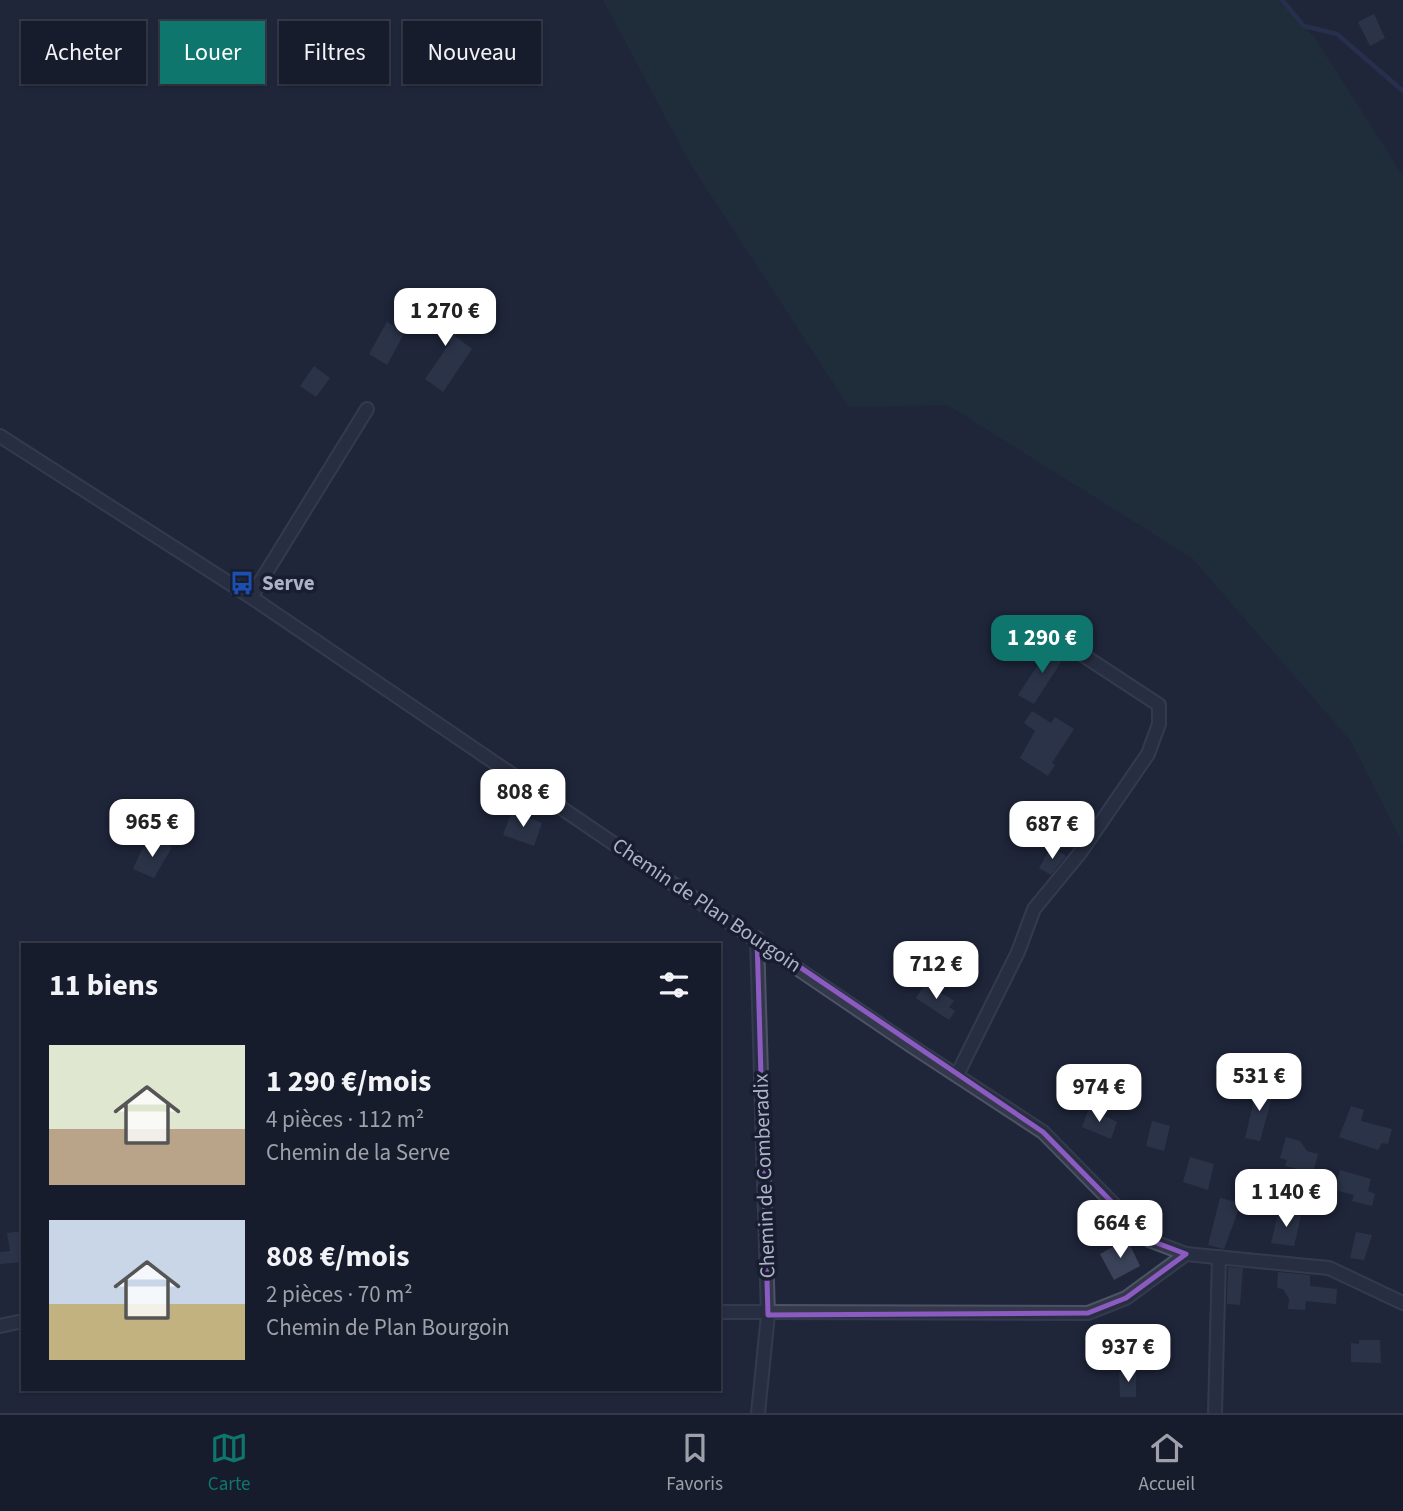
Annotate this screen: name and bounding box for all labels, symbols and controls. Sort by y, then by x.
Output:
chip: Acheter [21,21,146,84]
chip: Louer [160,21,265,84]
chip: Filtres [279,21,389,84]
chip: Nouveau [403,21,541,84]
pin: 1 270 € [380,288,510,348]
text: 1 270 € [410,294,480,327]
place label: Serve [262,568,315,598]
bus stop icon: Serve [228,569,256,597]
pin: 1 290 € [977,616,1107,675]
text: 1 290 € [1007,621,1077,654]
pin: 808 € [474,770,572,829]
text: 808 € [496,775,550,808]
pin: 965 € [103,800,201,859]
pin: 687 € [1003,802,1101,861]
text: 965 € [125,805,179,838]
text: 687 € [1025,807,1079,840]
street label: Chemin de Plan Bourgoin [606,830,808,980]
pin: 712 € [887,942,985,1001]
text: 712 € [909,947,963,980]
text: 11 biens [49,964,158,1007]
icon: filters [655,966,693,1004]
pin: 531 € [1210,1054,1308,1113]
text: 531 € [1232,1059,1286,1092]
text: 1 290 €/mois [266,1060,431,1103]
pin: 974 € [1050,1064,1148,1124]
text: 974 € [1072,1070,1126,1103]
icon: home [105,1073,189,1157]
street label: Chemin de Comberadix [745,1073,783,1279]
text: 4 pièces · 112 m² [266,1103,424,1136]
text: Chemin de la Serve [266,1136,450,1169]
pin: 1 140 € [1221,1170,1351,1229]
text: 1 140 € [1251,1175,1321,1208]
pin: 664 € [1071,1200,1169,1260]
text: 664 € [1093,1206,1147,1239]
text: 808 €/mois [266,1235,409,1278]
icon: home [105,1248,189,1332]
text: 2 pièces · 70 m² [266,1278,413,1311]
text: Chemin de Plan Bourgoin [266,1311,510,1344]
pin: 937 € [1079,1324,1177,1384]
text: 937 € [1101,1330,1155,1363]
tab: Carte [208,1429,250,1498]
tab: Favoris [666,1429,723,1498]
tab: Accueil [1139,1429,1195,1498]

